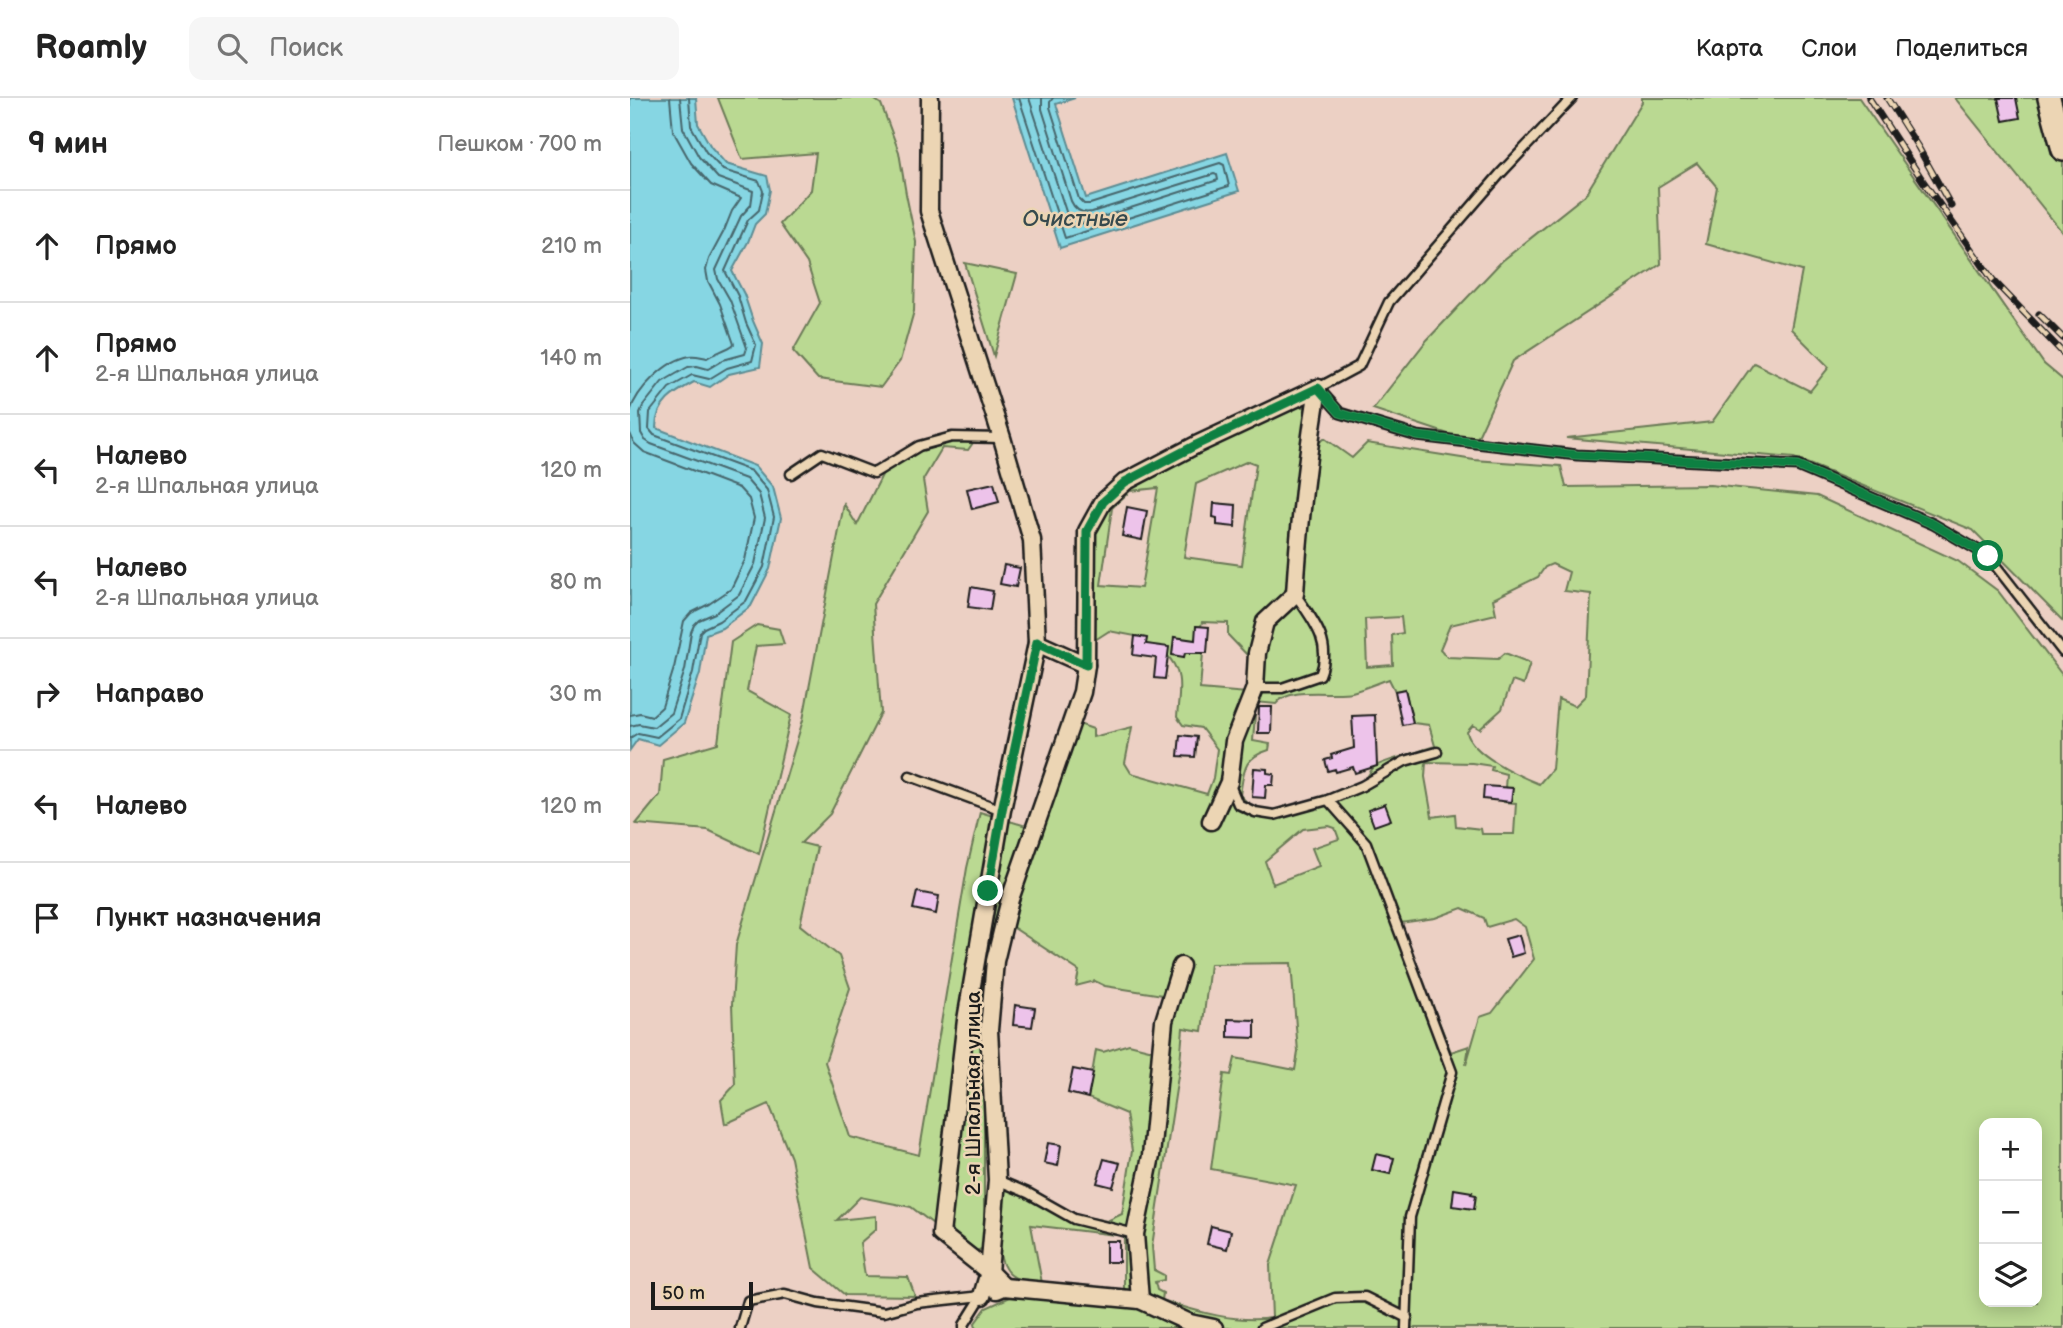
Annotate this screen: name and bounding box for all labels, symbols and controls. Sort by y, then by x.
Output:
search box [189,17,679,80]
text: Roamly [35,28,147,68]
icon: search [213,29,251,67]
text: Поиск [269,33,343,64]
text: Карта [1696,34,1763,63]
text: Слои [1801,34,1857,63]
text: Поделиться [1895,34,2028,63]
text: 9 мин [28,126,108,162]
text: Пешком · 700 m [437,130,602,158]
water label: Очистные [1022,205,1128,233]
icon: ahead [28,227,66,265]
text: Прямо [95,231,177,262]
text: 210 m [541,232,602,260]
text: Прямо [95,329,177,360]
icon: ahead [28,339,66,377]
text: 140 m [540,344,602,372]
text: 2-я Шпальная улица [95,360,319,388]
text: Налево [95,441,187,472]
icon: left [28,451,66,489]
text: 120 m [541,456,602,484]
text: 2-я Шпальная улица [95,472,319,500]
route start [1972,540,2003,571]
text: Налево [95,553,187,584]
icon: left [28,563,66,601]
text: 80 m [550,568,602,596]
text: 2-я Шпальная улица [95,584,319,612]
icon: right [28,675,66,713]
text: Направо [95,679,204,710]
text: 30 m [549,680,602,708]
icon: left [28,787,66,825]
text: Налево [95,791,187,822]
text: 120 m [541,792,602,820]
route end [972,875,1003,906]
icon: arrive [28,899,66,937]
text: Пункт назначения [95,903,321,934]
street label: 2-я Шпальная улица [961,990,986,1195]
map controls [1979,1118,2042,1307]
button: + [1979,1118,2042,1181]
button: − [1979,1181,2042,1244]
button: layers [1979,1244,2042,1307]
scale bar [651,1279,752,1311]
text: 50 m [662,1282,705,1305]

